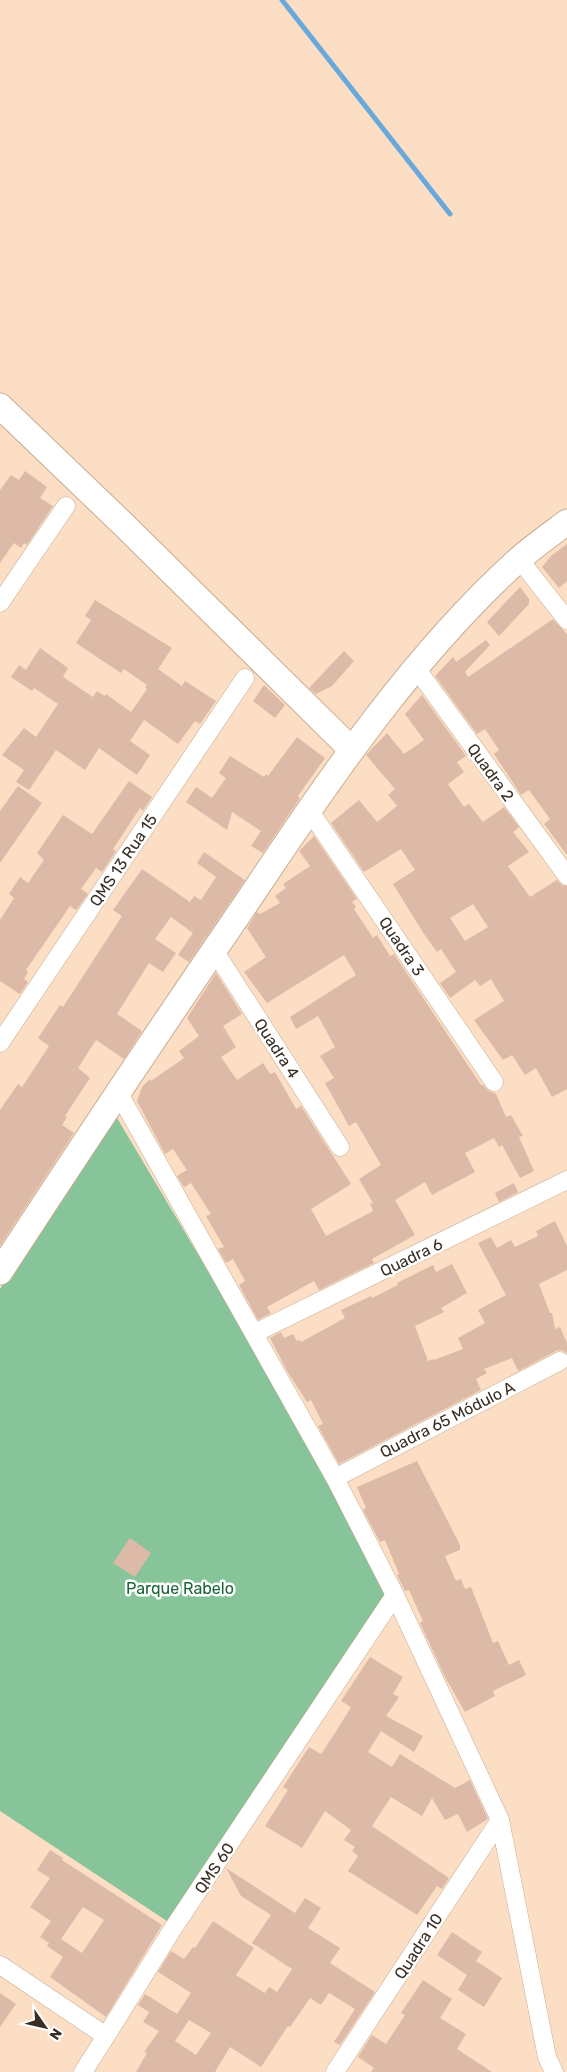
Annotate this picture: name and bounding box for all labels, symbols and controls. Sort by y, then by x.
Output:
street label: Quadra 2 [463,740,518,805]
street label: QMS 13 Rua 15 [86,811,161,910]
street label: Quadra 3 [375,913,428,979]
street label: Quadra 4 [250,1015,303,1082]
street label: Quadra 6 [377,1234,446,1281]
street label: Quadra 65 Módulo A [377,1377,518,1462]
park label: Parque Rabelo [126,1579,234,1598]
street label: QMS 60 [191,1839,238,1897]
street label: Quadra 10 [390,1910,447,1983]
north arrow [20,2002,70,2052]
text: N [45,2025,65,2043]

